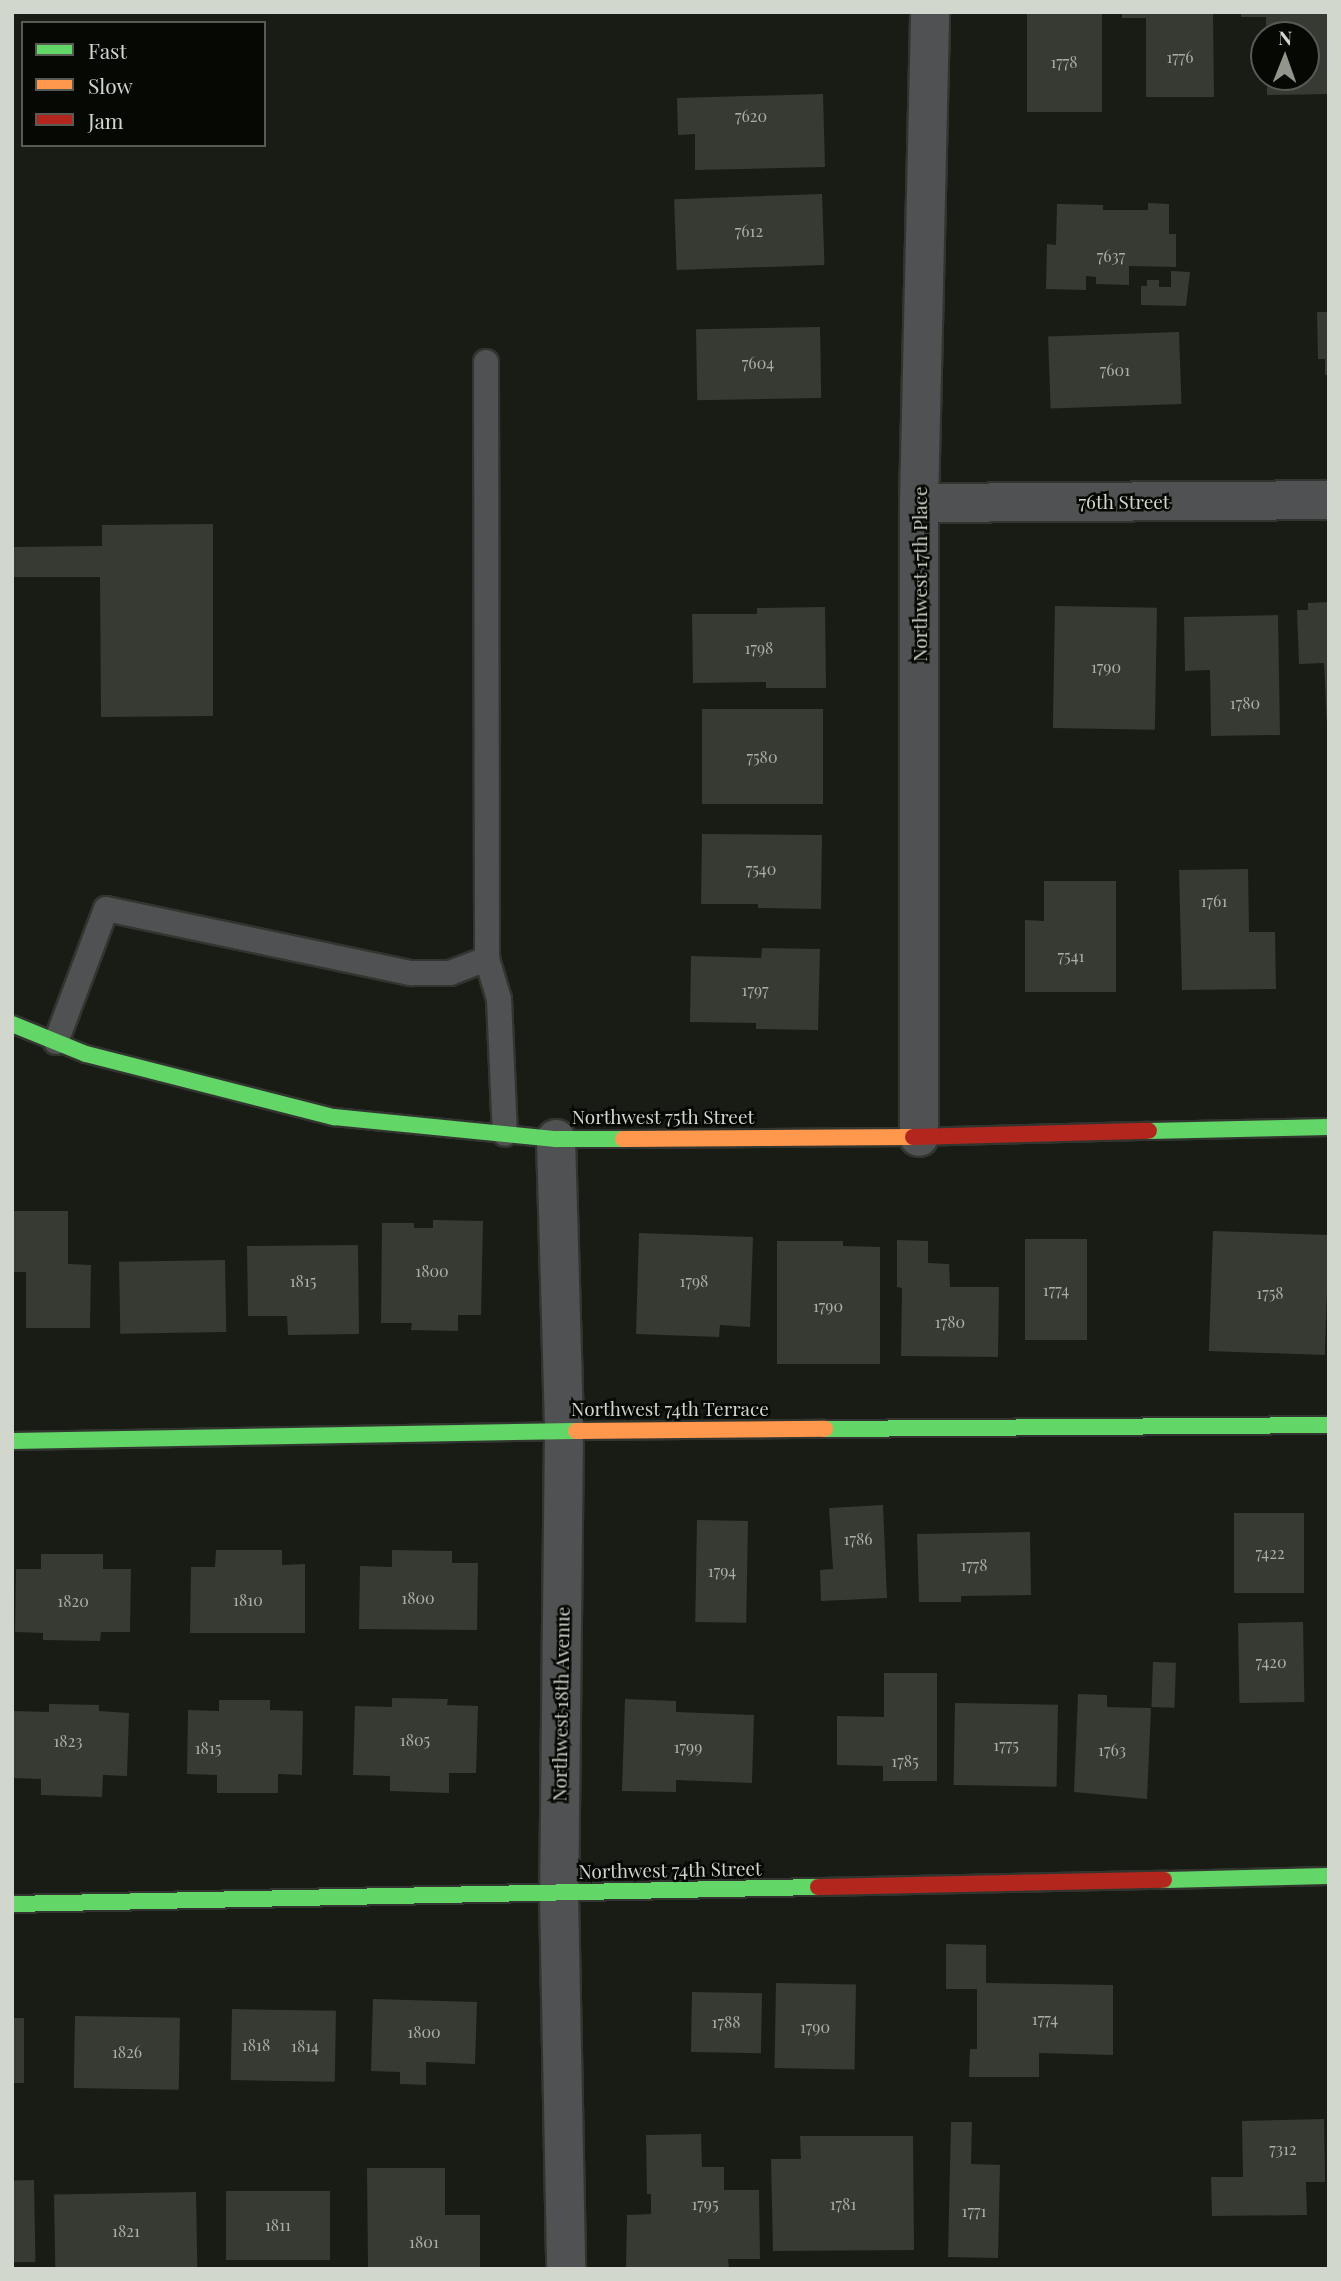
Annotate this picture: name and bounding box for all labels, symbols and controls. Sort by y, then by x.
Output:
legend [21,21,266,147]
north arrow [1250,21,1320,91]
text: N [1278,24,1292,50]
text: Fast [88,36,127,64]
house number: 1776 [1166,47,1194,67]
house number: 1778 [1050,52,1078,72]
text: Slow [88,71,133,99]
text: Jam [88,106,124,134]
house number: 7620 [735,106,767,126]
house number: 7612 [735,221,763,241]
house number: 7637 [1097,246,1125,266]
house number: 7604 [742,353,774,373]
house number: 7601 [1100,360,1130,380]
street label: Northwest 17th Place [909,486,931,662]
street label: 76th Street [1078,491,1170,513]
house number: 1798 [745,638,773,658]
house number: 1790 [1091,657,1121,677]
house number: 1780 [1230,693,1260,713]
house number: 7580 [746,747,778,767]
house number: 7540 [746,859,776,879]
house number: 1761 [1201,891,1227,911]
house number: 7541 [1058,946,1084,966]
house number: 1797 [741,980,769,1000]
street label: Northwest 75th Street [572,1106,754,1128]
house number: 1800 [415,1261,449,1281]
house number: 1815 [290,1271,316,1291]
house number: 1798 [680,1271,708,1291]
house number: 1774 [1043,1280,1069,1300]
house number: 1758 [1256,1283,1284,1303]
house number: 1790 [813,1296,843,1316]
house number: 1780 [935,1312,965,1332]
street label: Northwest 74th Terrace [571,1398,769,1420]
house number: 1786 [843,1529,873,1549]
house number: 7422 [1255,1543,1285,1563]
house number: 1778 [960,1555,988,1575]
house number: 1794 [708,1561,736,1581]
house number: 1800 [401,1588,435,1608]
house number: 1810 [233,1590,263,1610]
house number: 1820 [57,1591,89,1611]
street label: Northwest 18th Avenue [548,1606,574,1802]
house number: 7420 [1255,1652,1287,1672]
house number: 1805 [400,1730,430,1750]
house number: 1823 [53,1731,83,1751]
house number: 1775 [993,1735,1019,1755]
house number: 1799 [674,1737,702,1757]
house number: 1815 [195,1738,221,1758]
house number: 1763 [1098,1740,1126,1760]
house number: 1785 [891,1751,919,1771]
street label: Northwest 74th Street [578,1857,762,1883]
house number: 1774 [1032,2009,1058,2029]
house number: 1788 [711,2012,741,2032]
house number: 1790 [800,2017,830,2037]
house number: 1800 [407,2022,441,2042]
house number: 1818 [242,2035,270,2055]
house number: 1814 [291,2036,319,2056]
house number: 1826 [112,2042,142,2062]
house number: 7312 [1269,2139,1297,2159]
house number: 1795 [691,2194,719,2214]
house number: 1781 [830,2194,856,2214]
house number: 1771 [962,2201,986,2221]
house number: 1811 [265,2215,291,2235]
house number: 1821 [112,2221,140,2241]
house number: 1801 [409,2232,439,2252]

